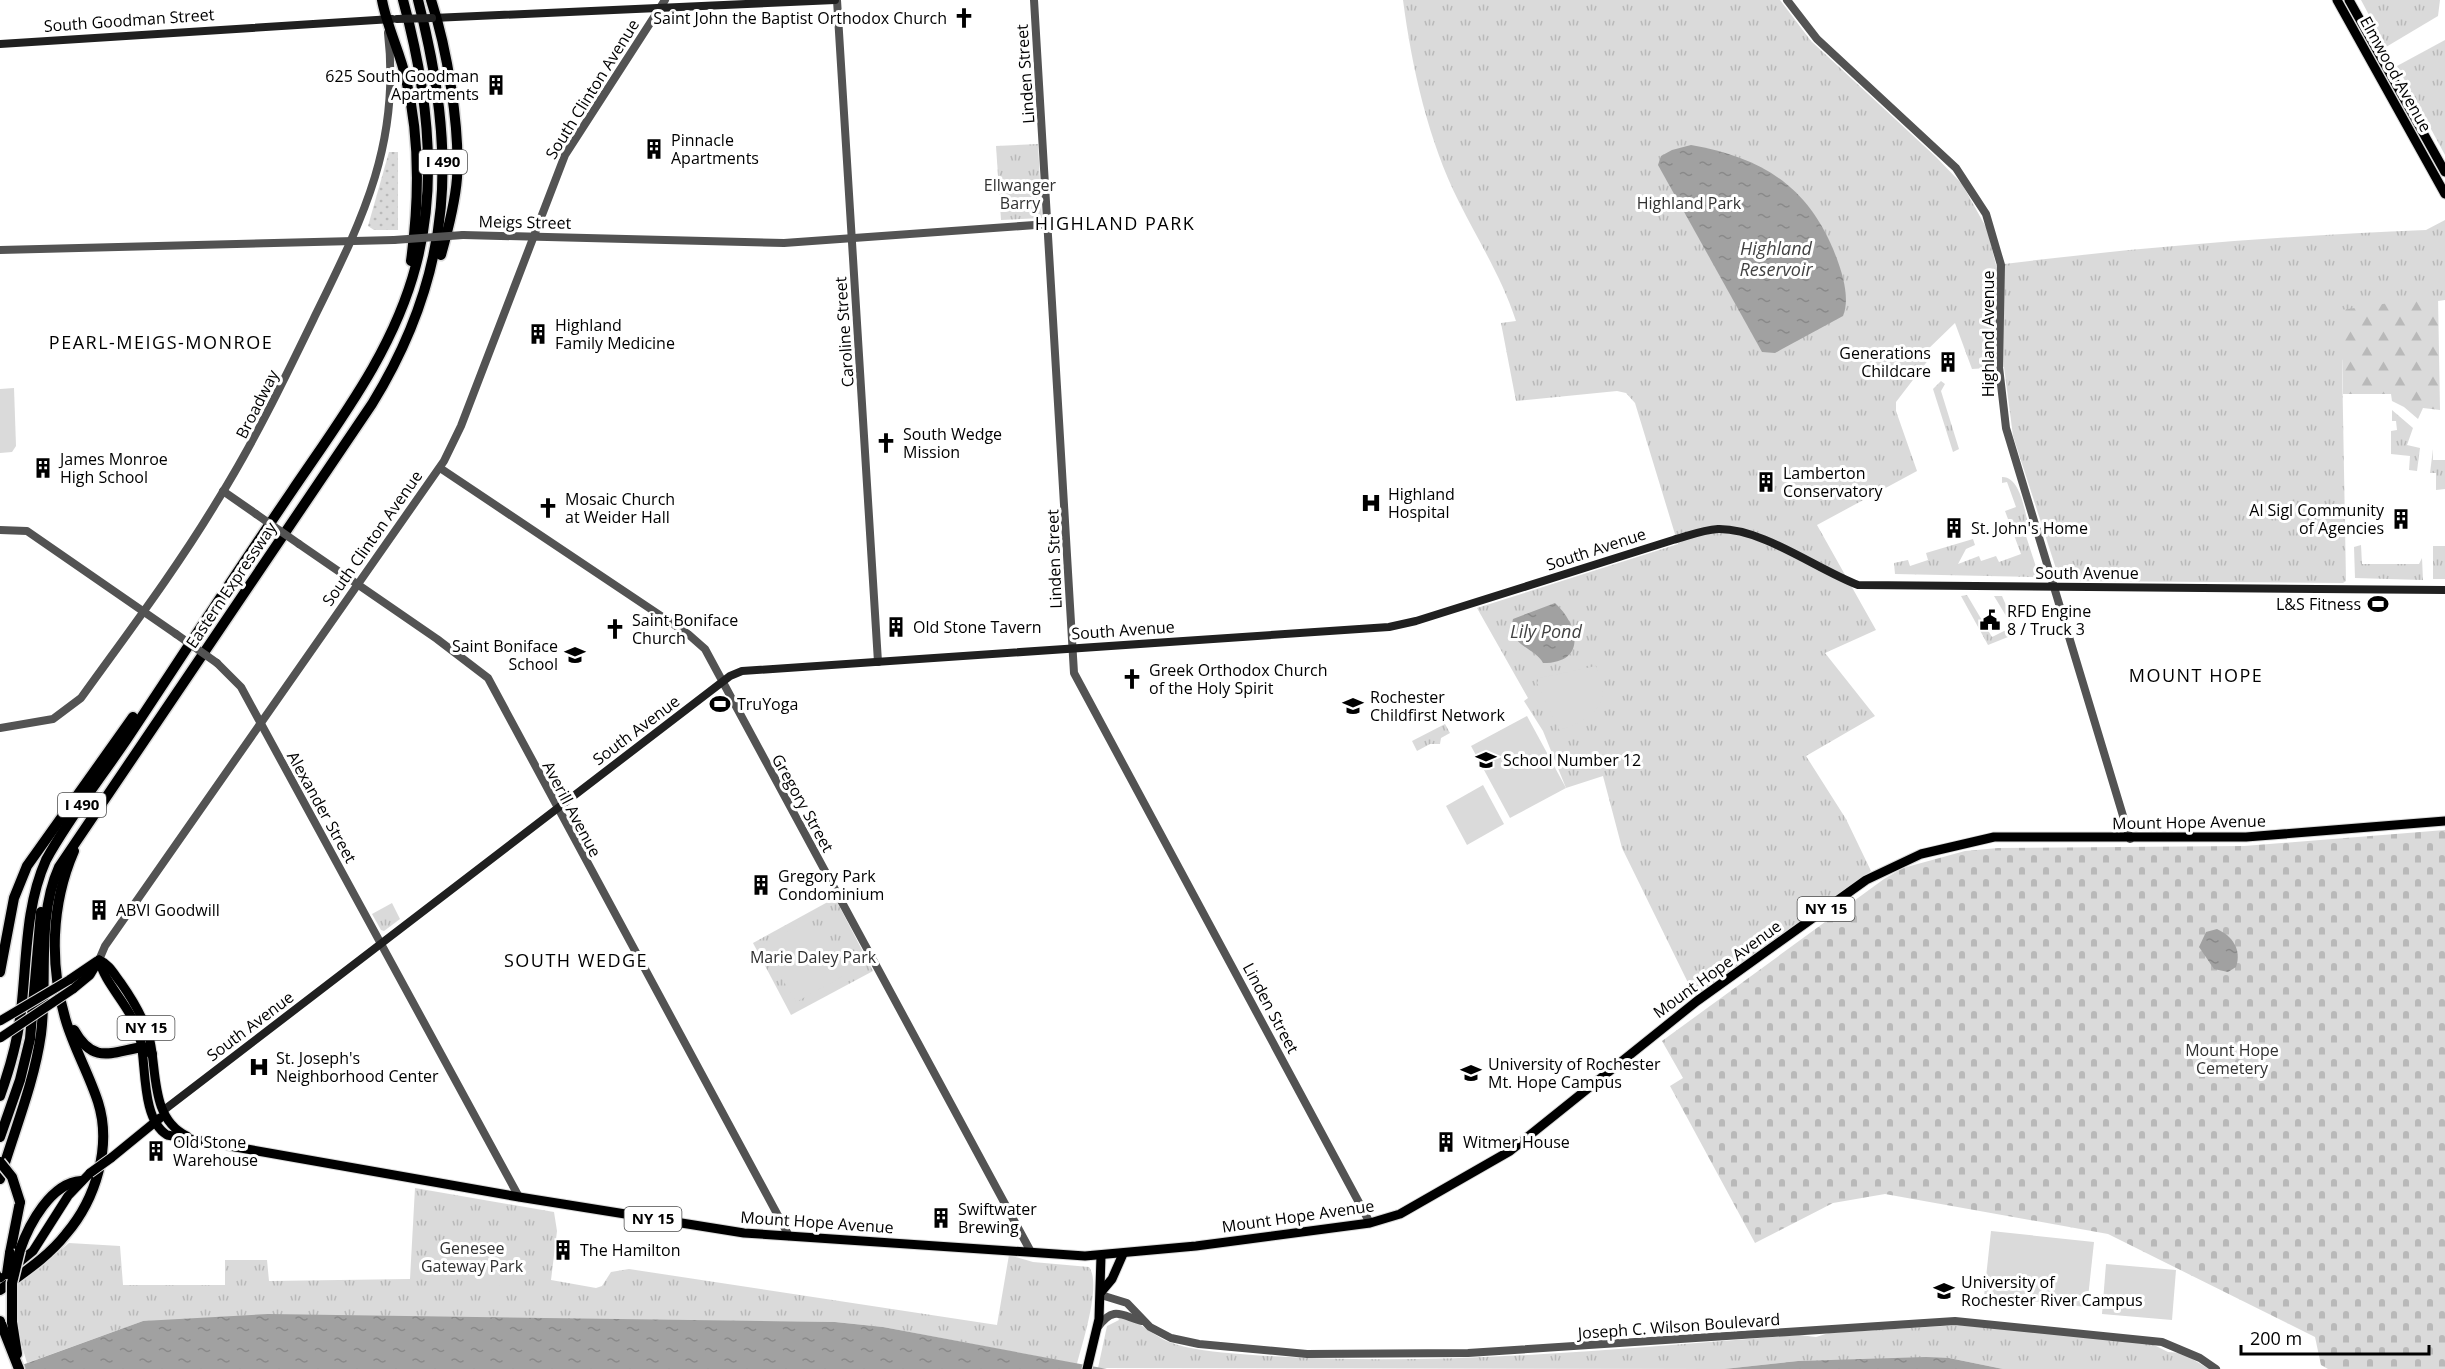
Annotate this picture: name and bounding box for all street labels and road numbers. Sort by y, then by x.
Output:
street label: South Goodman Street [43,3,215,37]
street label: Elmwood Avenue [2355,12,2437,136]
street label: South Clinton Avenue [540,15,644,163]
street label: Linden Street [1011,23,1039,124]
road number: I 490 [419,150,467,174]
street label: Meigs Street [479,210,572,234]
street label: Highland Avenue [1977,271,1999,397]
street label: Caroline Street [829,276,859,388]
street label: Broadway [230,365,284,442]
street label: South Clinton Avenue [317,466,427,610]
street label: Linden Street [1041,509,1067,609]
street label: Eastern Expressway [181,517,282,652]
street label: South Avenue [1543,523,1649,575]
street label: South Avenue [2035,562,2139,584]
street label: South Avenue [1071,615,1175,645]
street label: South Avenue [588,690,684,770]
street label: Alexander Street [282,747,362,867]
street label: Gregory Street [767,750,839,856]
street label: Averill Avenue [537,757,607,861]
road number: I 490 [58,793,106,817]
street label: Mount Hope Avenue [2112,810,2266,834]
road number: NY 15 [1798,897,1854,921]
street label: Mount Hope Avenue [1648,915,1786,1023]
street label: Linden Street [1238,959,1304,1057]
street label: South Avenue [202,986,298,1066]
road number: NY 15 [118,1016,174,1040]
street label: Mount Hope Avenue [1220,1194,1376,1238]
street label: Mount Hope Avenue [740,1206,894,1238]
road number: NY 15 [624,1207,682,1231]
street label: Joseph C. Wilson Boulevard [1575,1308,1781,1344]

